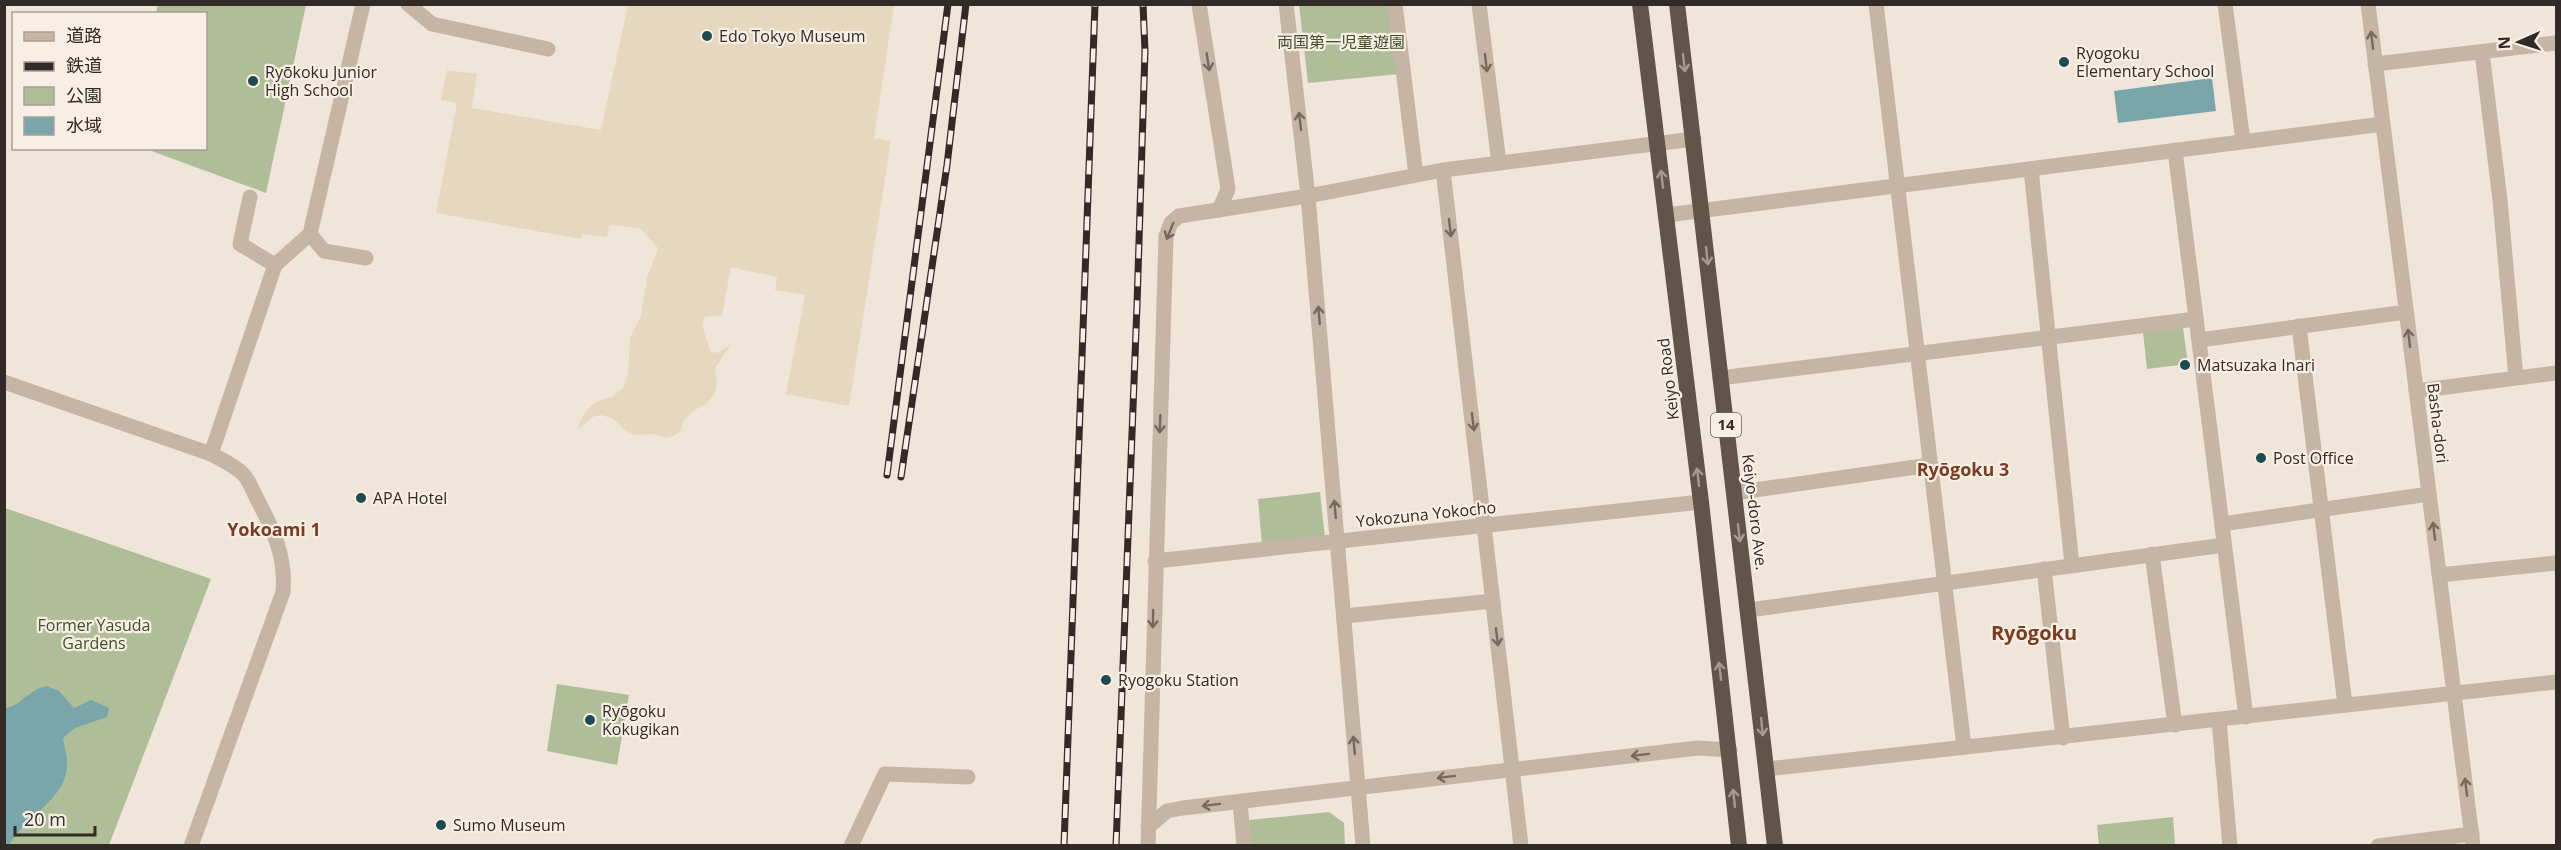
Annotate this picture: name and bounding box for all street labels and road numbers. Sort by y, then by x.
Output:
street label: Keiyo Road [1652,337,1684,421]
street label: Basha-dori [2422,382,2454,464]
road number: 14 [1711,413,1741,437]
street label: Keiyo-doro Ave. [1737,453,1773,571]
street label: Yokozuna Yokocho [1355,496,1497,532]

